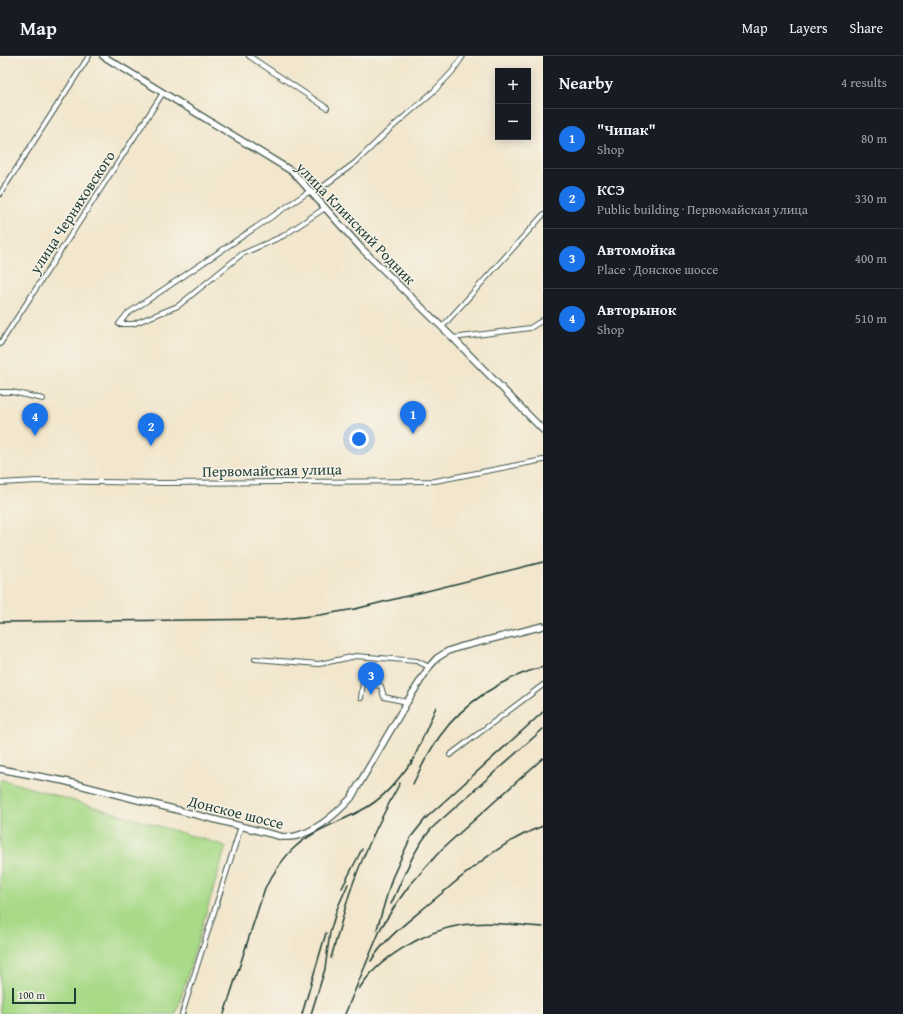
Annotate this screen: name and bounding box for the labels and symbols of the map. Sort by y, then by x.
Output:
street label: улица Черняховского [24,146,120,279]
street label: улица Клинский Родник [291,156,421,289]
pin: 1 [400,401,426,434]
pin: 4 [22,403,48,436]
pin: 2 [138,413,164,446]
your location [349,429,369,449]
street label: Первомайская улица [202,458,343,482]
pin: 3 [358,662,384,695]
street label: Донское шоссе [185,790,286,834]
scale bar [12,986,76,1005]

